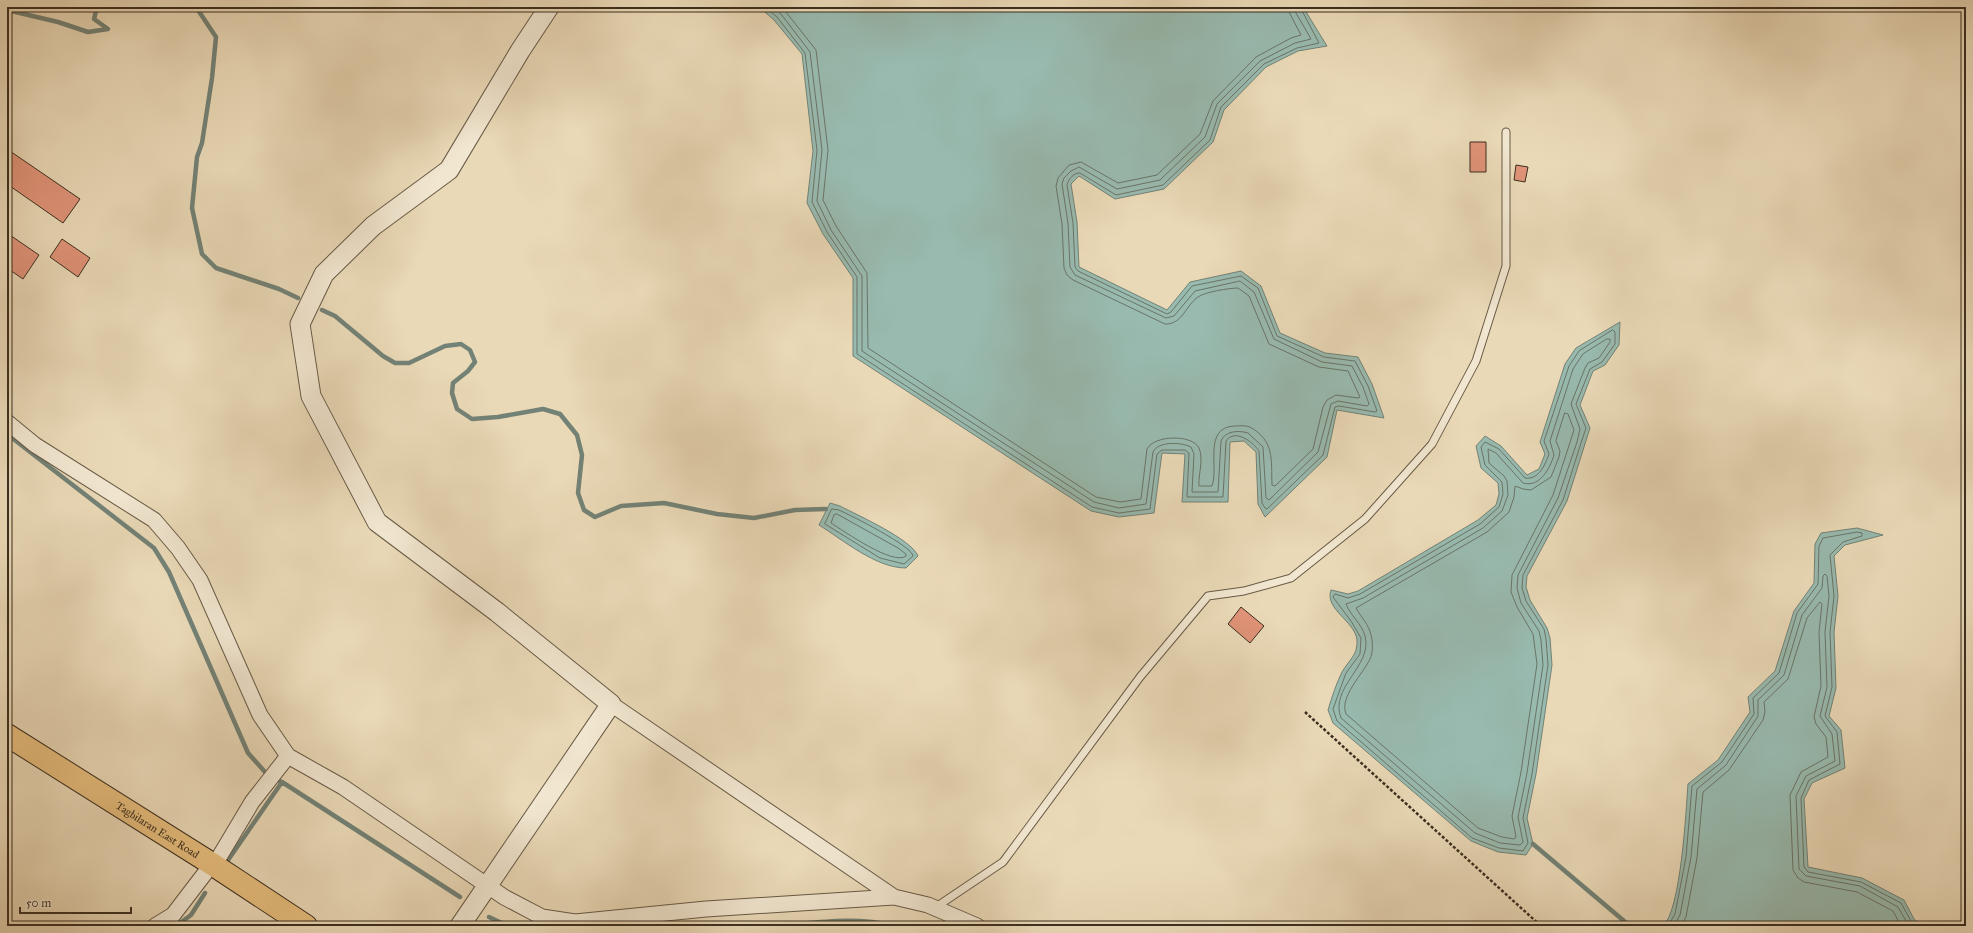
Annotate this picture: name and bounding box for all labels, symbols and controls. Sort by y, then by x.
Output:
street label: Tagbilaran East Road [113,799,202,862]
scale bar [20,889,131,915]
text: 50 m [26,896,51,910]

